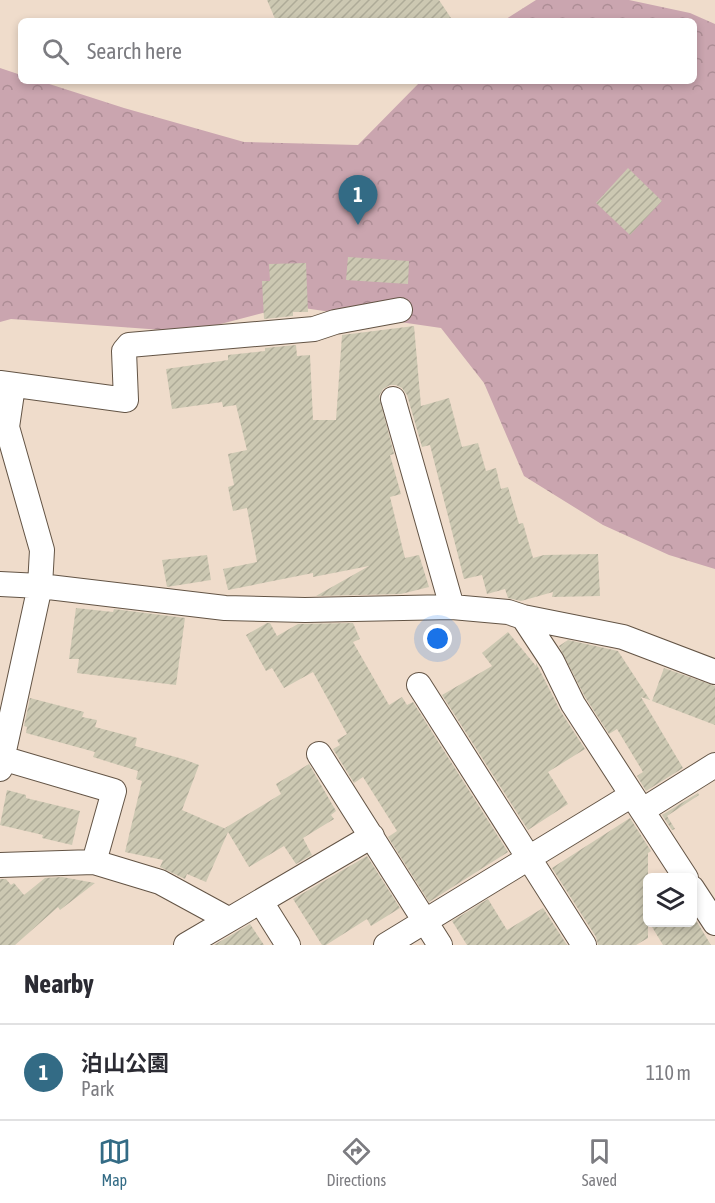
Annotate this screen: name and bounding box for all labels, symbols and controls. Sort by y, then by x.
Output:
search box [18,18,697,84]
icon: search [39,35,72,68]
text: Search here [87,38,182,64]
pin: 1 [338,176,378,225]
your location [423,624,452,653]
map controls [643,873,697,927]
button: layers [643,873,697,927]
text: Nearby [24,969,94,999]
text: 泊山公園 [81,1050,169,1076]
text: 1 [39,1061,48,1084]
text: 110 m [646,1061,691,1084]
text: Park [81,1077,114,1100]
tab: Map [98,1135,131,1189]
tab: Directions [326,1135,386,1189]
tab: Saved [582,1135,617,1189]

